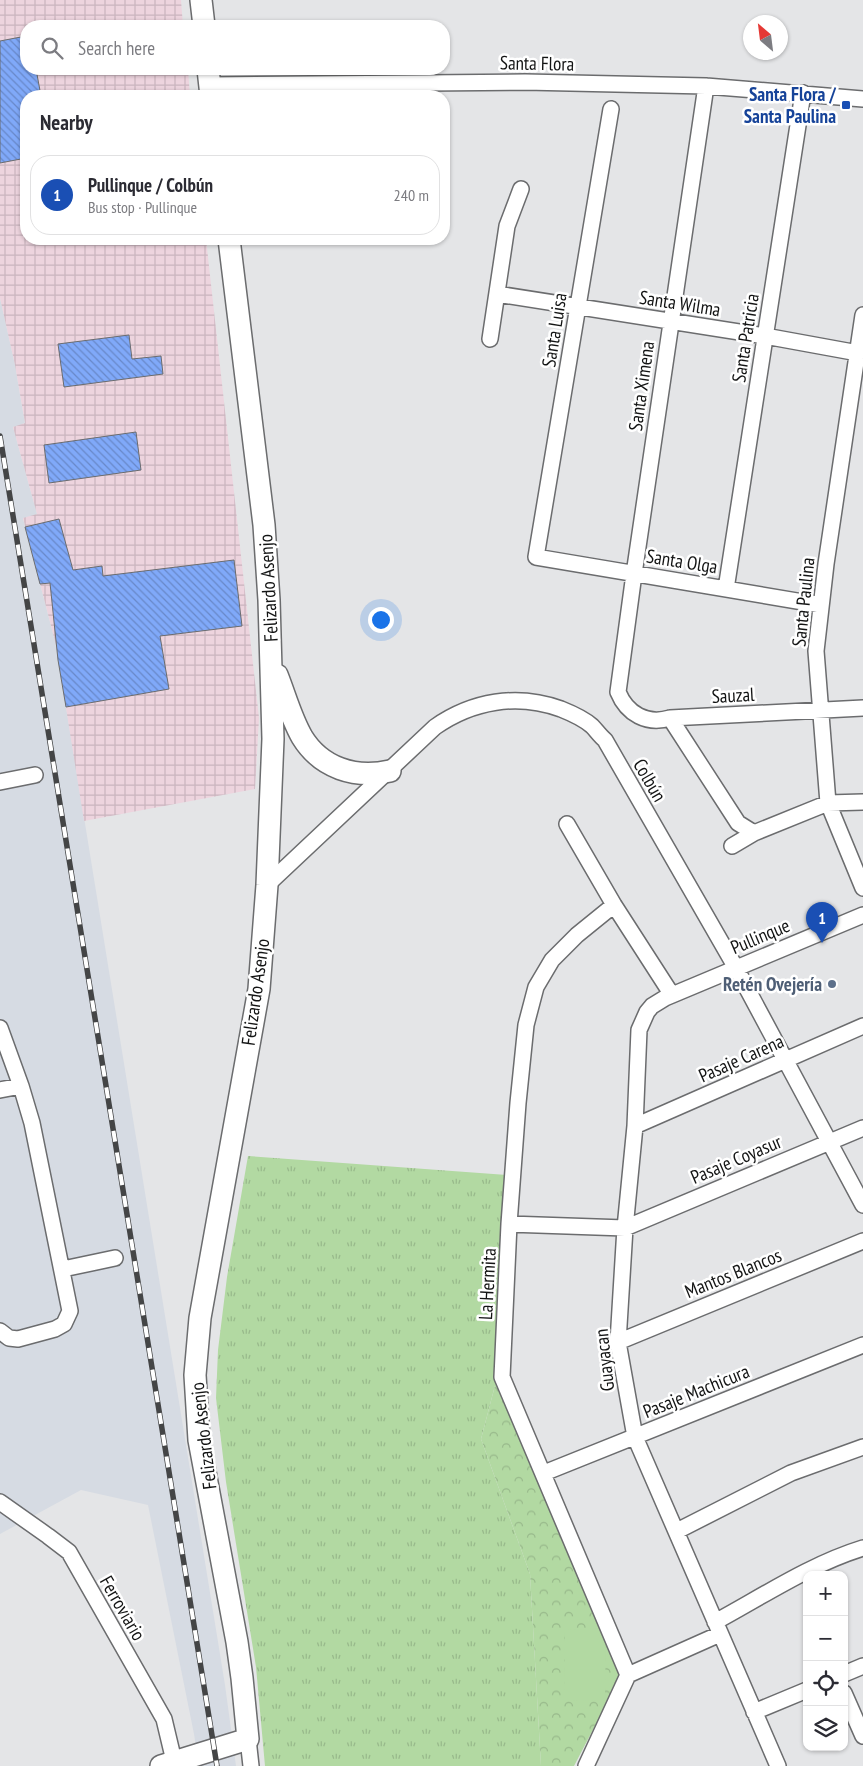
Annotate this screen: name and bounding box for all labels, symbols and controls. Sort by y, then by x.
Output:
north arrow [743,15,788,60]
search box [20,20,450,75]
icon: search [38,34,66,62]
text: Search here [78,36,155,60]
street label: Santa Flora [500,50,574,76]
place label: Santa Flora / Santa Paulina [744,82,836,128]
marker: Santa Flora / Santa Paulina [840,99,852,111]
text: Nearby [40,109,93,136]
text: Pullinque / Colbún [88,173,213,197]
text: 1 [53,185,61,205]
text: 240 m [394,185,429,205]
text: Bus stop · Pullinque [88,197,197,217]
street label: Santa Wilma [638,285,722,321]
street label: Santa Luisa [536,291,572,369]
street label: Santa Patricia [726,292,764,384]
street label: Santa Ximena [623,340,659,432]
street label: Felizardo Asenjo [253,534,283,642]
street label: Santa Olga [645,544,719,578]
street label: Santa Paulina [786,556,820,648]
your location [368,607,394,633]
street label: Sauzal [711,682,756,708]
street label: Colbún [628,754,672,806]
pin: 1 [806,902,838,943]
street label: Pullinque [727,913,793,959]
street label: Felizardo Asenjo [236,937,274,1047]
place label: Retén Ovejería [723,972,822,996]
marker: Retén Ovejería [826,978,838,990]
street label: Pasaje Carena [695,1029,787,1087]
street label: Pasaje Coyasur [687,1129,786,1189]
street label: Mantos Blancos [681,1243,785,1303]
street label: La Hermita [473,1248,501,1320]
street label: Guayacan [589,1328,619,1392]
street label: Pasaje Machicura [639,1359,753,1423]
street label: Felizardo Asenjo [185,1381,221,1491]
street label: Ferroviario [95,1571,151,1645]
map controls [803,1571,848,1751]
button: + [803,1571,848,1616]
button: − [803,1616,848,1661]
button: locate [803,1661,848,1706]
button: layers [803,1706,848,1751]

